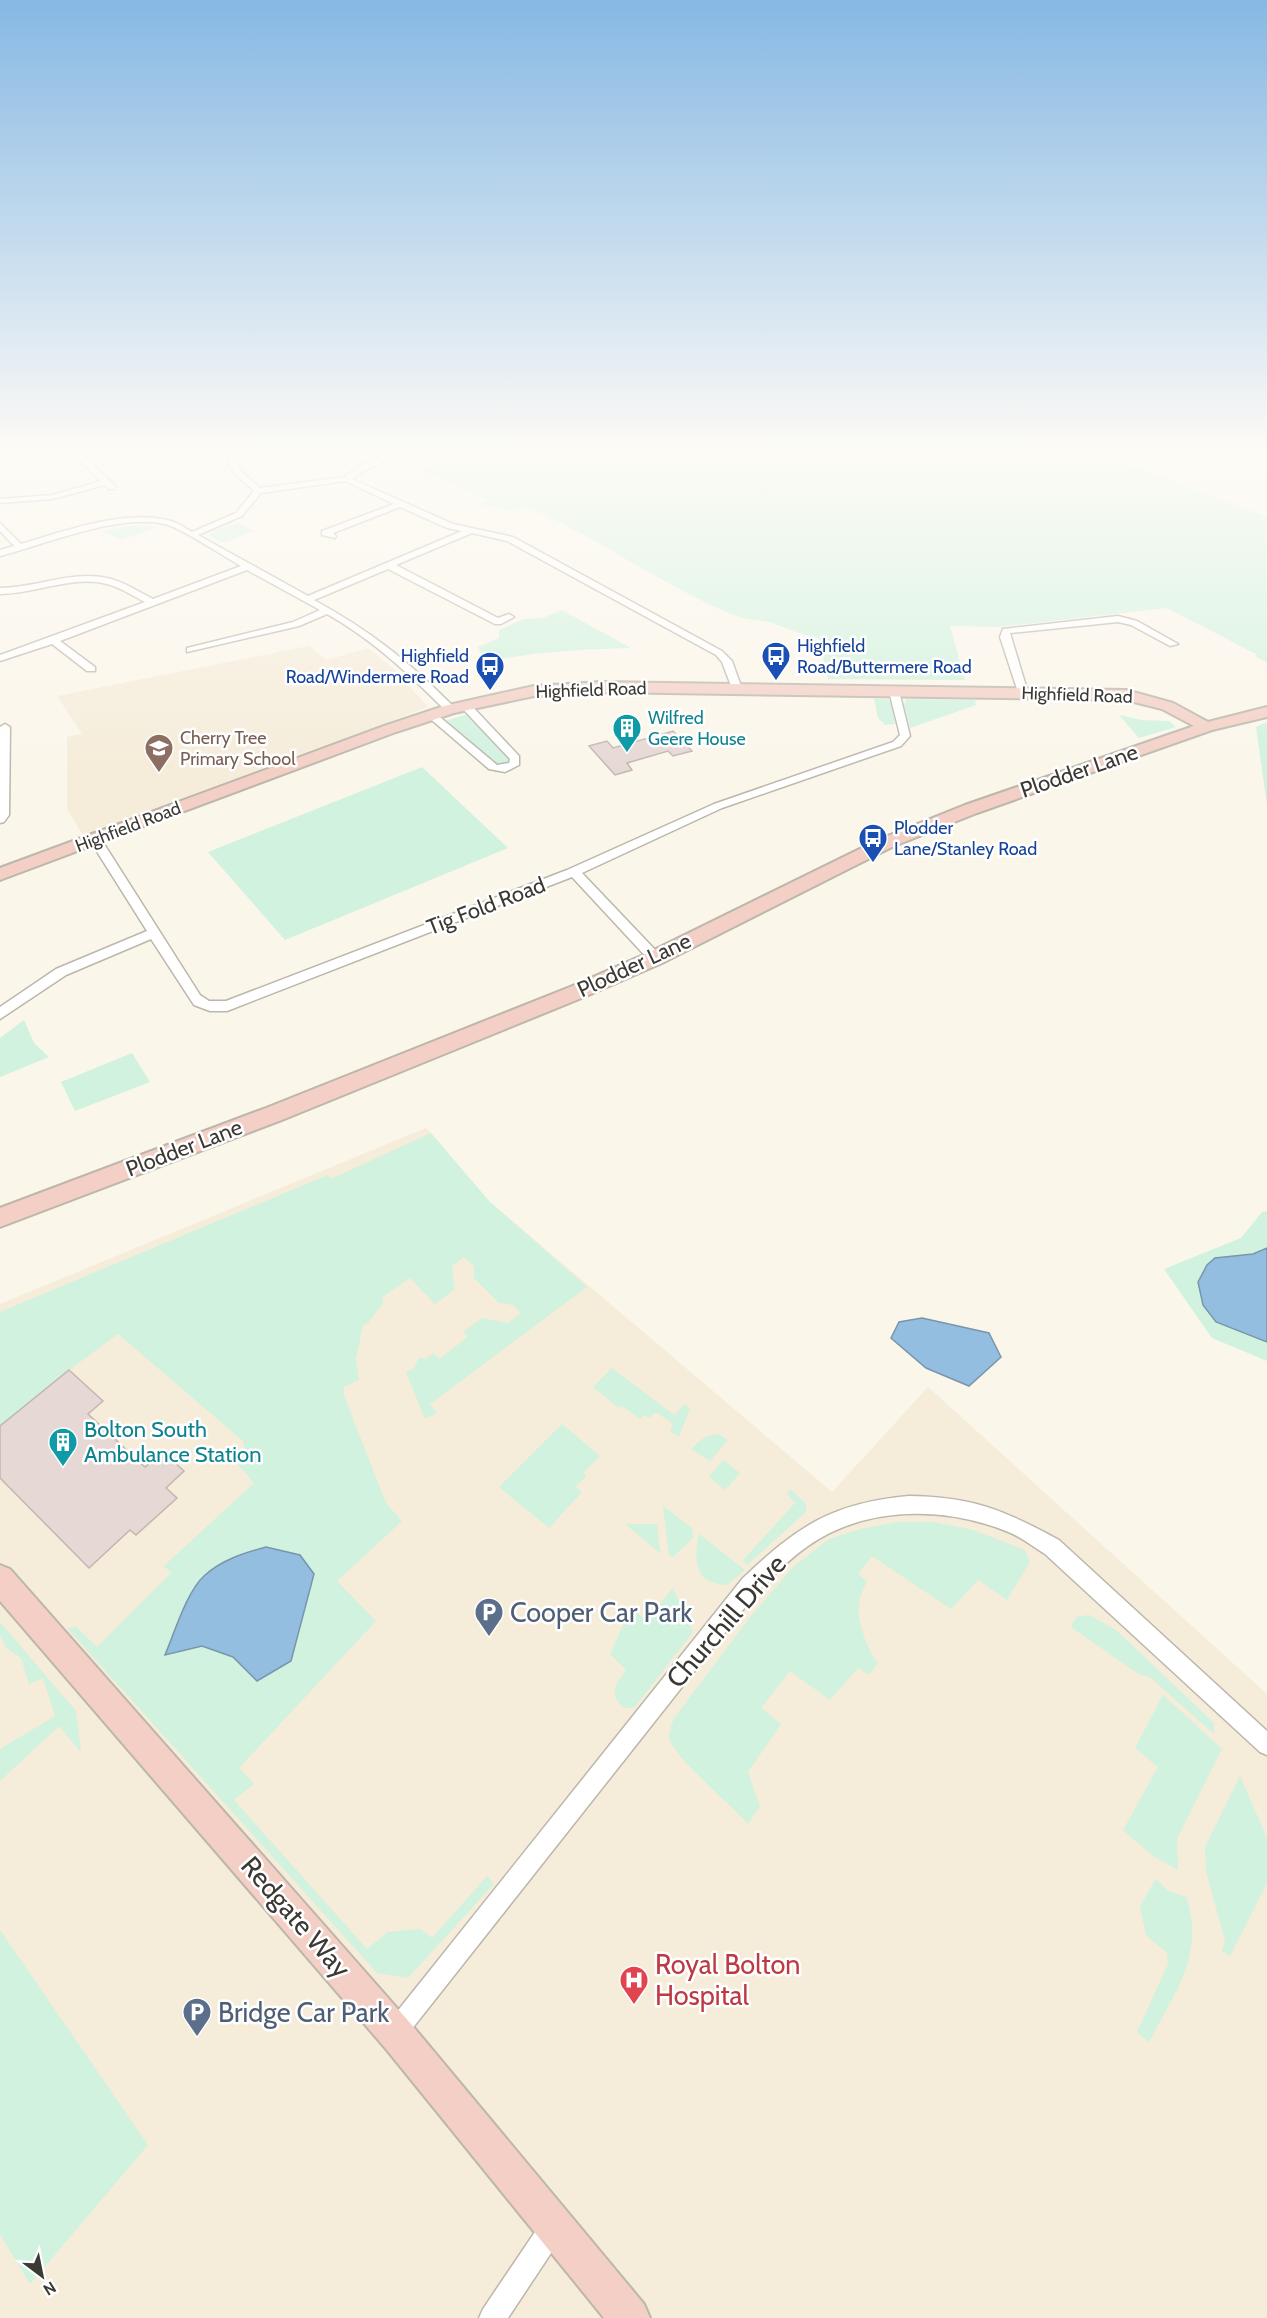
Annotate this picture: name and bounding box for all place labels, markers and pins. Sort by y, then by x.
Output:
place label: Highfield Road/Buttermere Road [797,635,972,678]
bus stop icon: Highfield Road/Buttermere Road [760,640,792,682]
place label: Highfield Road/Windermere Road [286,645,469,688]
bus stop icon: Highfield Road/Windermere Road [474,650,506,692]
place label: Wilfred Geere House [648,707,746,750]
building icon: Wilfred Geere House [611,712,643,754]
place label: Cherry Tree Primary School [180,727,296,770]
school or university icon: Cherry Tree Primary School [143,732,175,774]
place label: Plodder Lane/Stanley Road [894,817,1037,860]
bus stop icon: Plodder Lane/Stanley Road [857,822,889,864]
place label: Bolton South Ambulance Station [84,1416,261,1468]
building icon: Bolton South Ambulance Station [47,1426,79,1468]
parking icon: Cooper Car Park [473,1596,505,1638]
place label: Cooper Car Park [510,1596,693,1629]
place label: Royal Bolton Hospital [655,1948,800,2012]
hospital icon: Royal Bolton Hospital [618,1964,650,2006]
parking icon: Bridge Car Park [181,1996,213,2038]
place label: Bridge Car Park [218,1996,390,2029]

